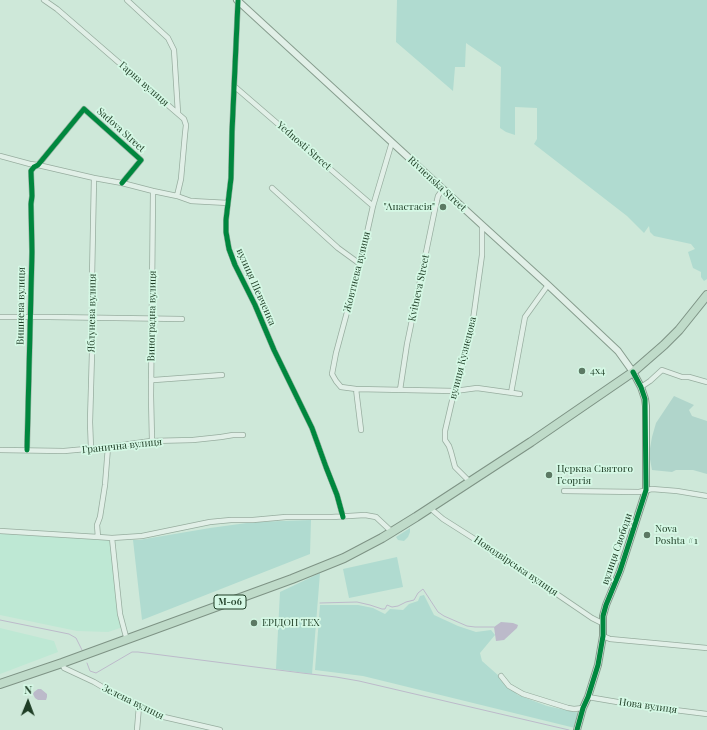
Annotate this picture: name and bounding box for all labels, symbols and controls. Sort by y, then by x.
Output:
street label: Гарна вулиця [117,59,171,109]
street label: Sadova Street [94,105,148,155]
street label: Yednosti Street [274,119,334,173]
street label: Rivnenska Street [405,154,469,214]
place label: "Анастасія" [384,201,435,213]
marker: "Анастасія" [438,202,448,212]
street label: Жовтнева вулиця [341,230,373,314]
street label: вулиця Шевченка [234,247,278,327]
street label: Kvitneva Street [406,253,432,323]
street label: Вишнева вулиця [14,267,28,345]
street label: Виноградна вулиця [145,270,159,362]
street label: Яблунева вулиця [85,273,99,353]
street label: вулиця Кузнєцова [447,316,479,400]
place label: 4x4 [590,365,605,377]
marker: 4x4 [577,366,587,376]
street label: Гранична вулиця [81,436,163,456]
place label: Церква Святого Георгія [557,463,633,486]
marker: Церква Святого Георгія [544,470,554,480]
street label: вулиця Свободи [599,512,635,586]
place label: Nova Poshta #1 [655,523,698,546]
marker: Nova Poshta #1 [642,530,652,540]
street label: Новодвірська вулиця [472,533,560,599]
road number: М-06 [214,595,246,609]
place label: ЕРІДОН ТЕХ [262,617,320,629]
marker: ЕРІДОН ТЕХ [249,618,259,628]
north arrow [8,682,48,722]
text: N [24,682,32,697]
street label: Зелена вулиця [100,682,166,722]
street label: Нова вулиця [618,696,678,716]

